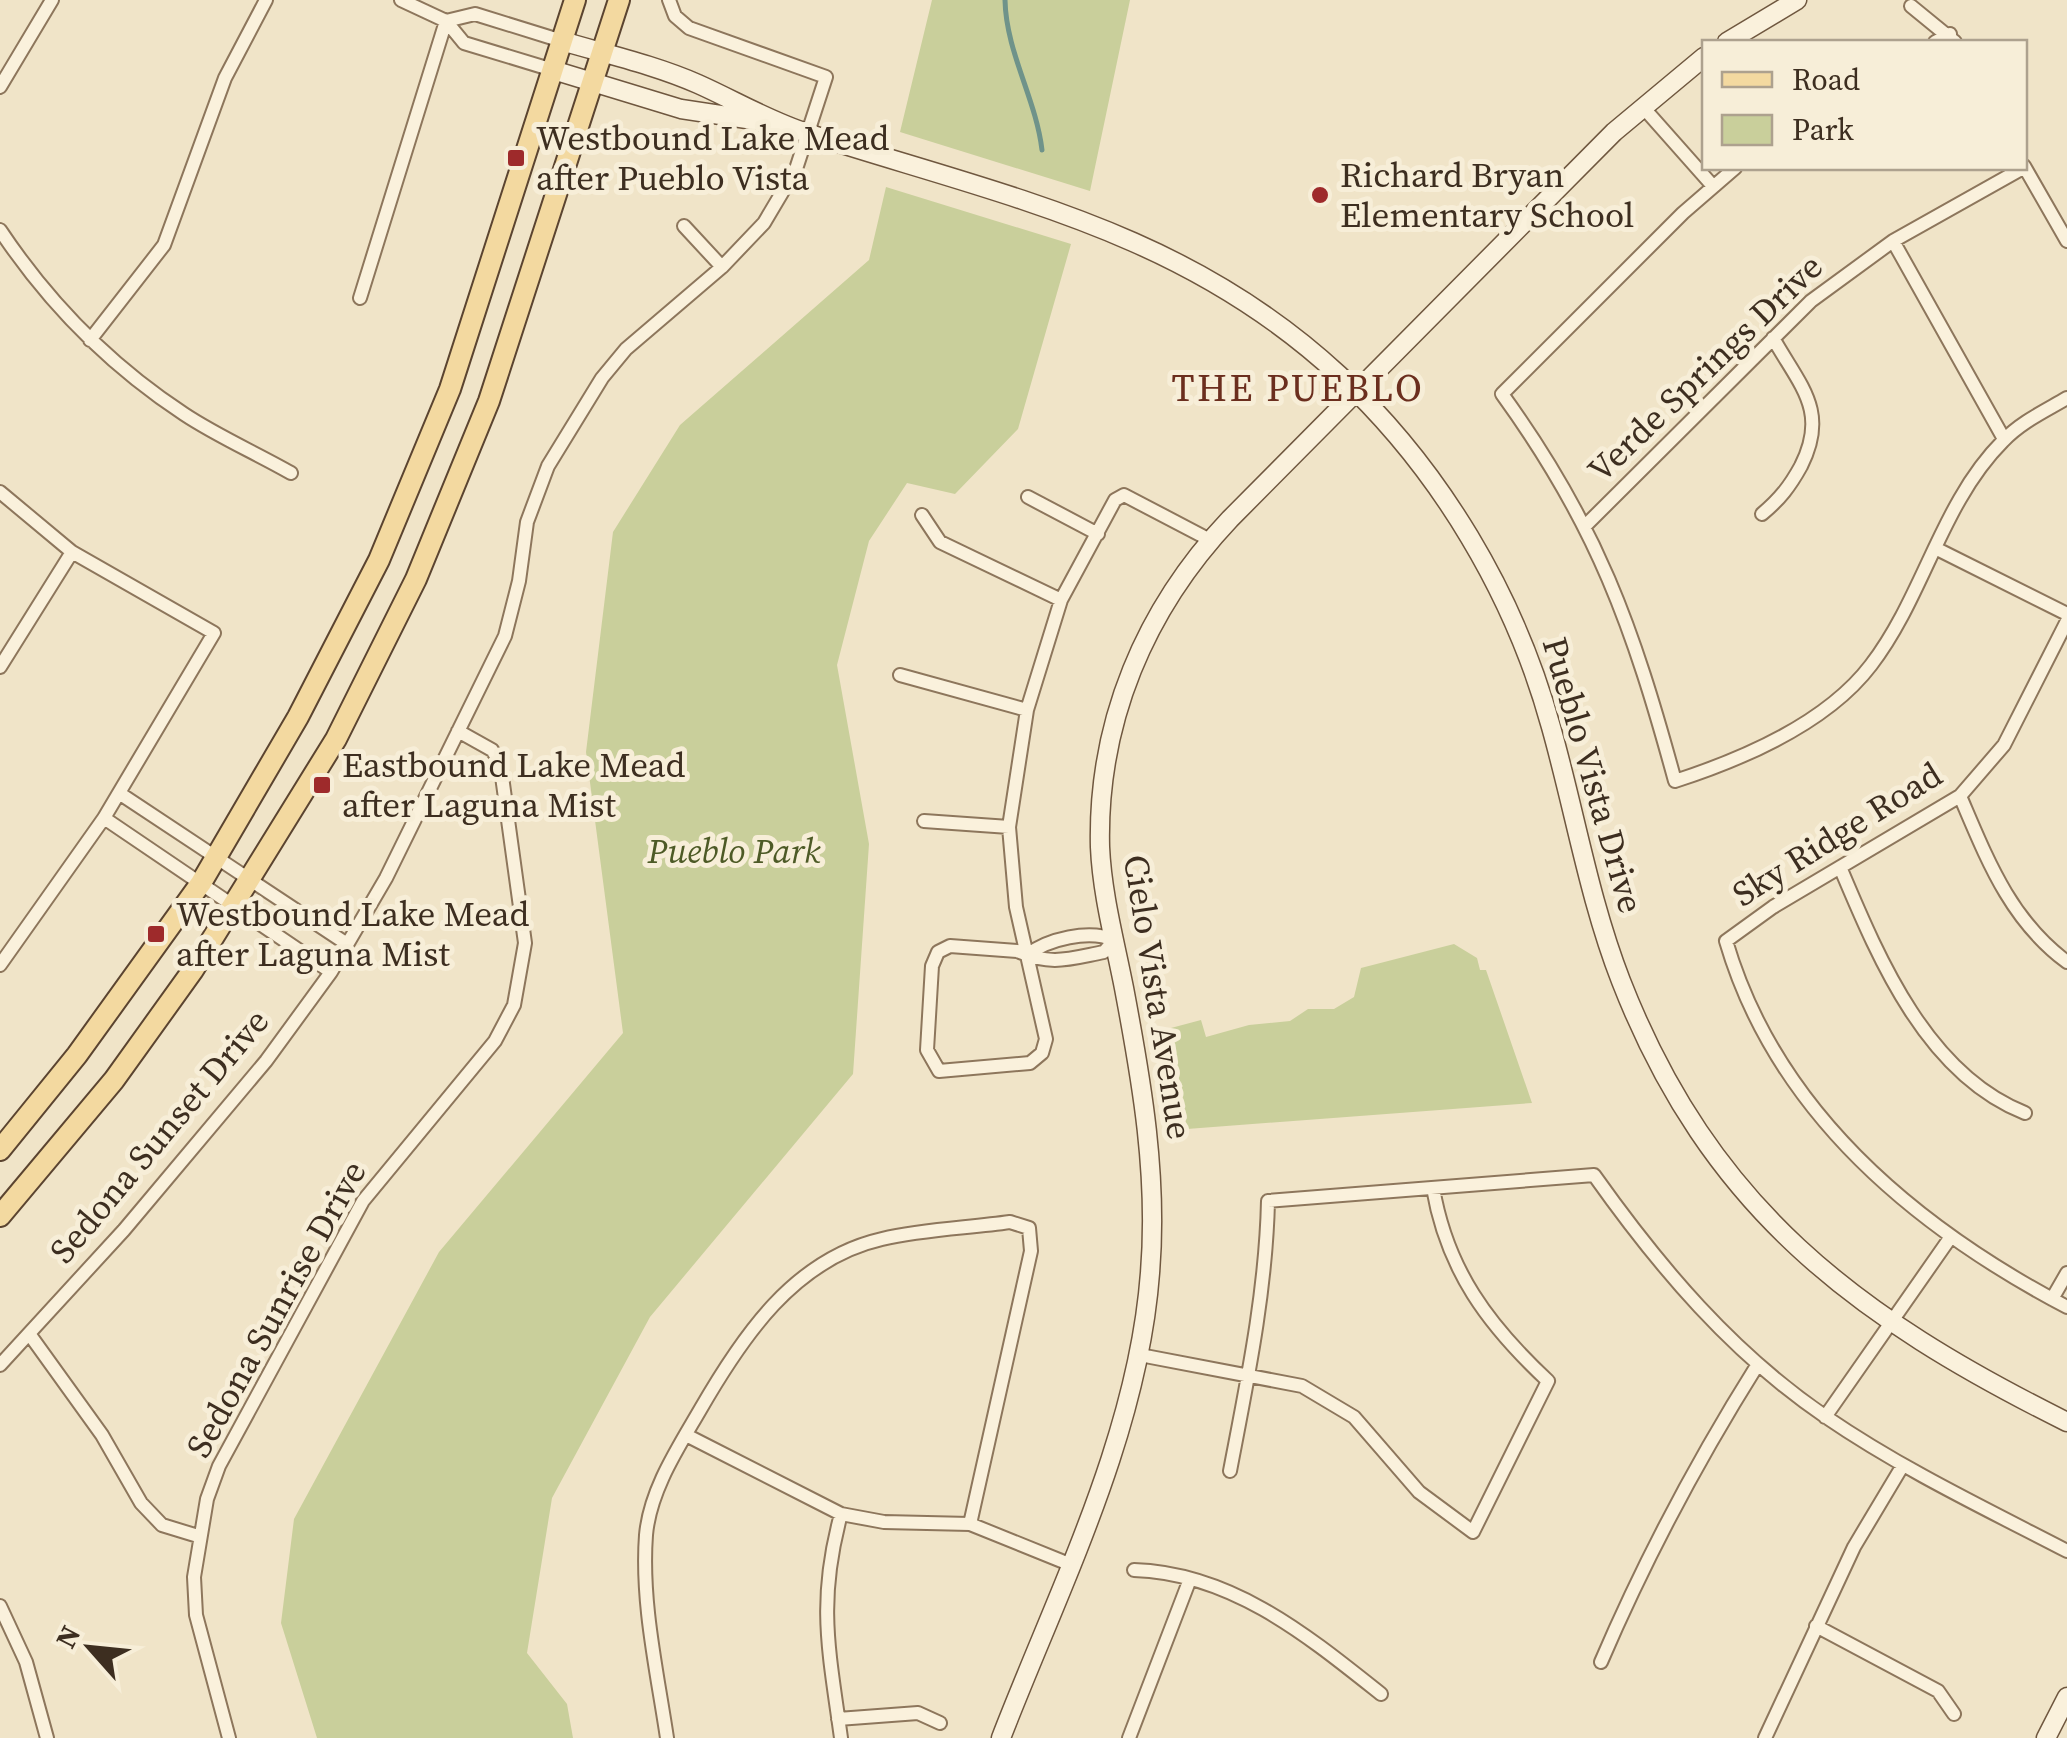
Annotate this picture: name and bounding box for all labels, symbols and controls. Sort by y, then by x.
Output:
legend [1702,40,2027,170]
text: Road [1792,59,1860,100]
text: Park [1792,109,1854,150]
place label: Westbound Lake Mead after Pueblo Vista [536,114,890,202]
marker: Westbound Lake Mead after Pueblo Vista [505,147,527,169]
place label: Richard Bryan Elementary School [1340,151,1634,239]
marker: Richard Bryan Elementary School [1309,184,1331,206]
street label: Verde Springs Drive [1577,243,1833,493]
district label: THE PUEBLO [1172,362,1424,414]
street label: Pueblo Vista Drive [1531,632,1655,918]
place label: Eastbound Lake Mead after Laguna Mist [342,741,685,829]
street label: Sky Ridge Road [1723,750,1951,918]
marker: Eastbound Lake Mead after Laguna Mist [311,774,333,796]
park label: Pueblo Park [646,827,821,875]
street label: Cielo Vista Avenue [1112,851,1204,1143]
place label: Westbound Lake Mead after Laguna Mist [176,890,530,978]
marker: Westbound Lake Mead after Laguna Mist [145,923,167,945]
street label: Sedona Sunset Drive [38,999,280,1273]
street label: Sedona Sunrise Drive [175,1152,377,1466]
north arrow [40,1598,140,1698]
text: N [46,1619,89,1654]

